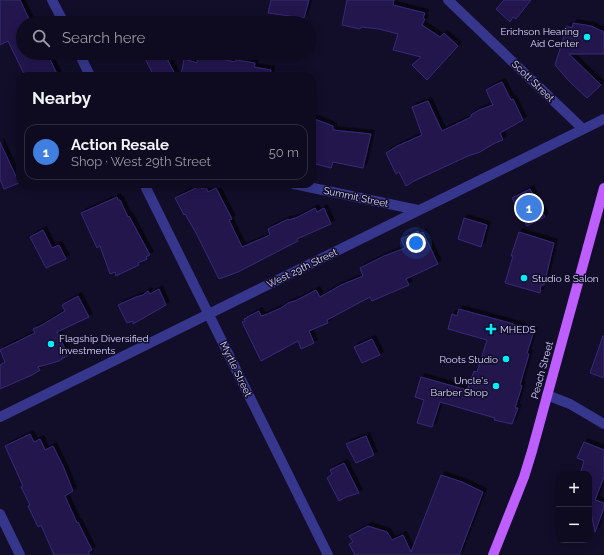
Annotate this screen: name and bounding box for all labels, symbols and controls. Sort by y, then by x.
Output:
search box [16,16,316,60]
place label: Erichson Hearing Aid Center [500,26,579,49]
icon: search [30,27,52,49]
text: Search here [62,29,145,47]
marker: Erichson Hearing Aid Center [582,32,592,42]
street label: Scott Street [510,58,557,104]
text: Nearby [32,88,91,108]
text: Action Resale [71,136,169,154]
text: 1 [43,145,49,160]
text: 50 m [269,145,299,160]
text: Shop · West 29th Street [71,154,211,169]
street label: Summit Street [322,185,390,209]
pin: 1 [516,193,542,223]
your location [406,233,426,253]
street label: West 29th Street [265,246,340,290]
marker: Studio 8 Salon [519,273,529,283]
place label: Studio 8 Salon [532,273,599,284]
marker: MHEDS [485,323,497,335]
place label: MHEDS [500,324,535,335]
place label: Flagship Diversified Investments [59,333,149,356]
marker: Flagship Diversified Investments [46,339,56,349]
street label: Peach Street [529,339,555,400]
street label: Myrtle Street [218,340,254,399]
place label: Roots Studio [439,354,498,365]
marker: Roots Studio [501,354,511,364]
place label: Uncle's Barber Shop [430,375,488,398]
marker: Uncle's Barber Shop [491,381,501,391]
map controls [556,471,592,543]
button: + [556,471,592,507]
button: − [556,507,592,543]

